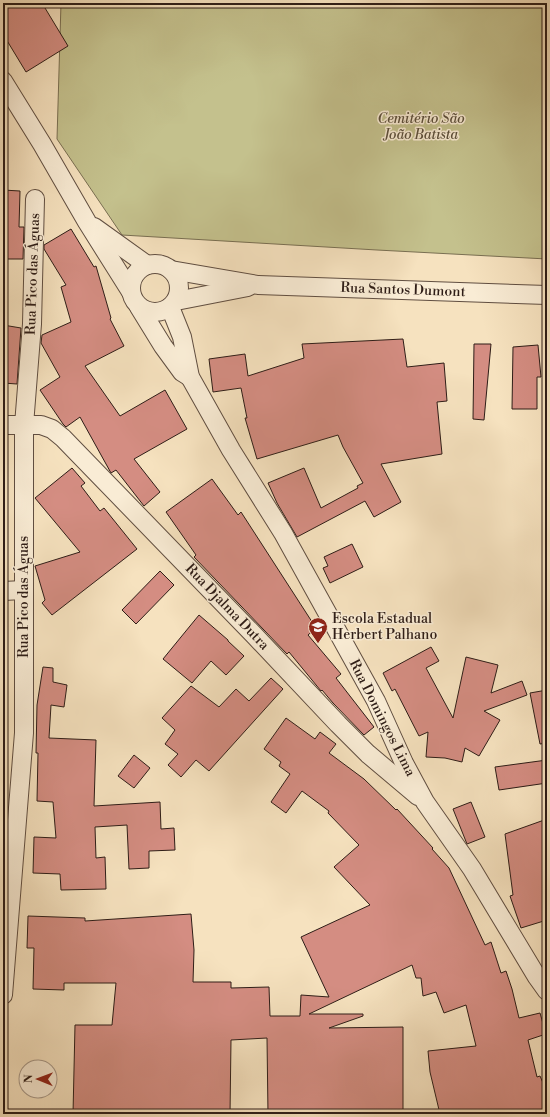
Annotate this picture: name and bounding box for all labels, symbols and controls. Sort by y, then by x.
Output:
park label: Cemitério São João Batista [378,110,464,144]
street label: Rua Pico das Águas [20,213,44,335]
street label: Rua Santos Dumont [340,279,466,301]
street label: Rua Pico das Águas [13,536,33,658]
street label: Rua Djalma Dutra [181,560,274,655]
place label: Escola Estadual Herbert Palhano [332,610,437,644]
school or university icon: Escola Estadual Herbert Palhano [307,616,329,644]
street label: Rua Domingos Lima [345,656,420,780]
north arrow [18,1059,58,1099]
text: N [22,1074,36,1083]

